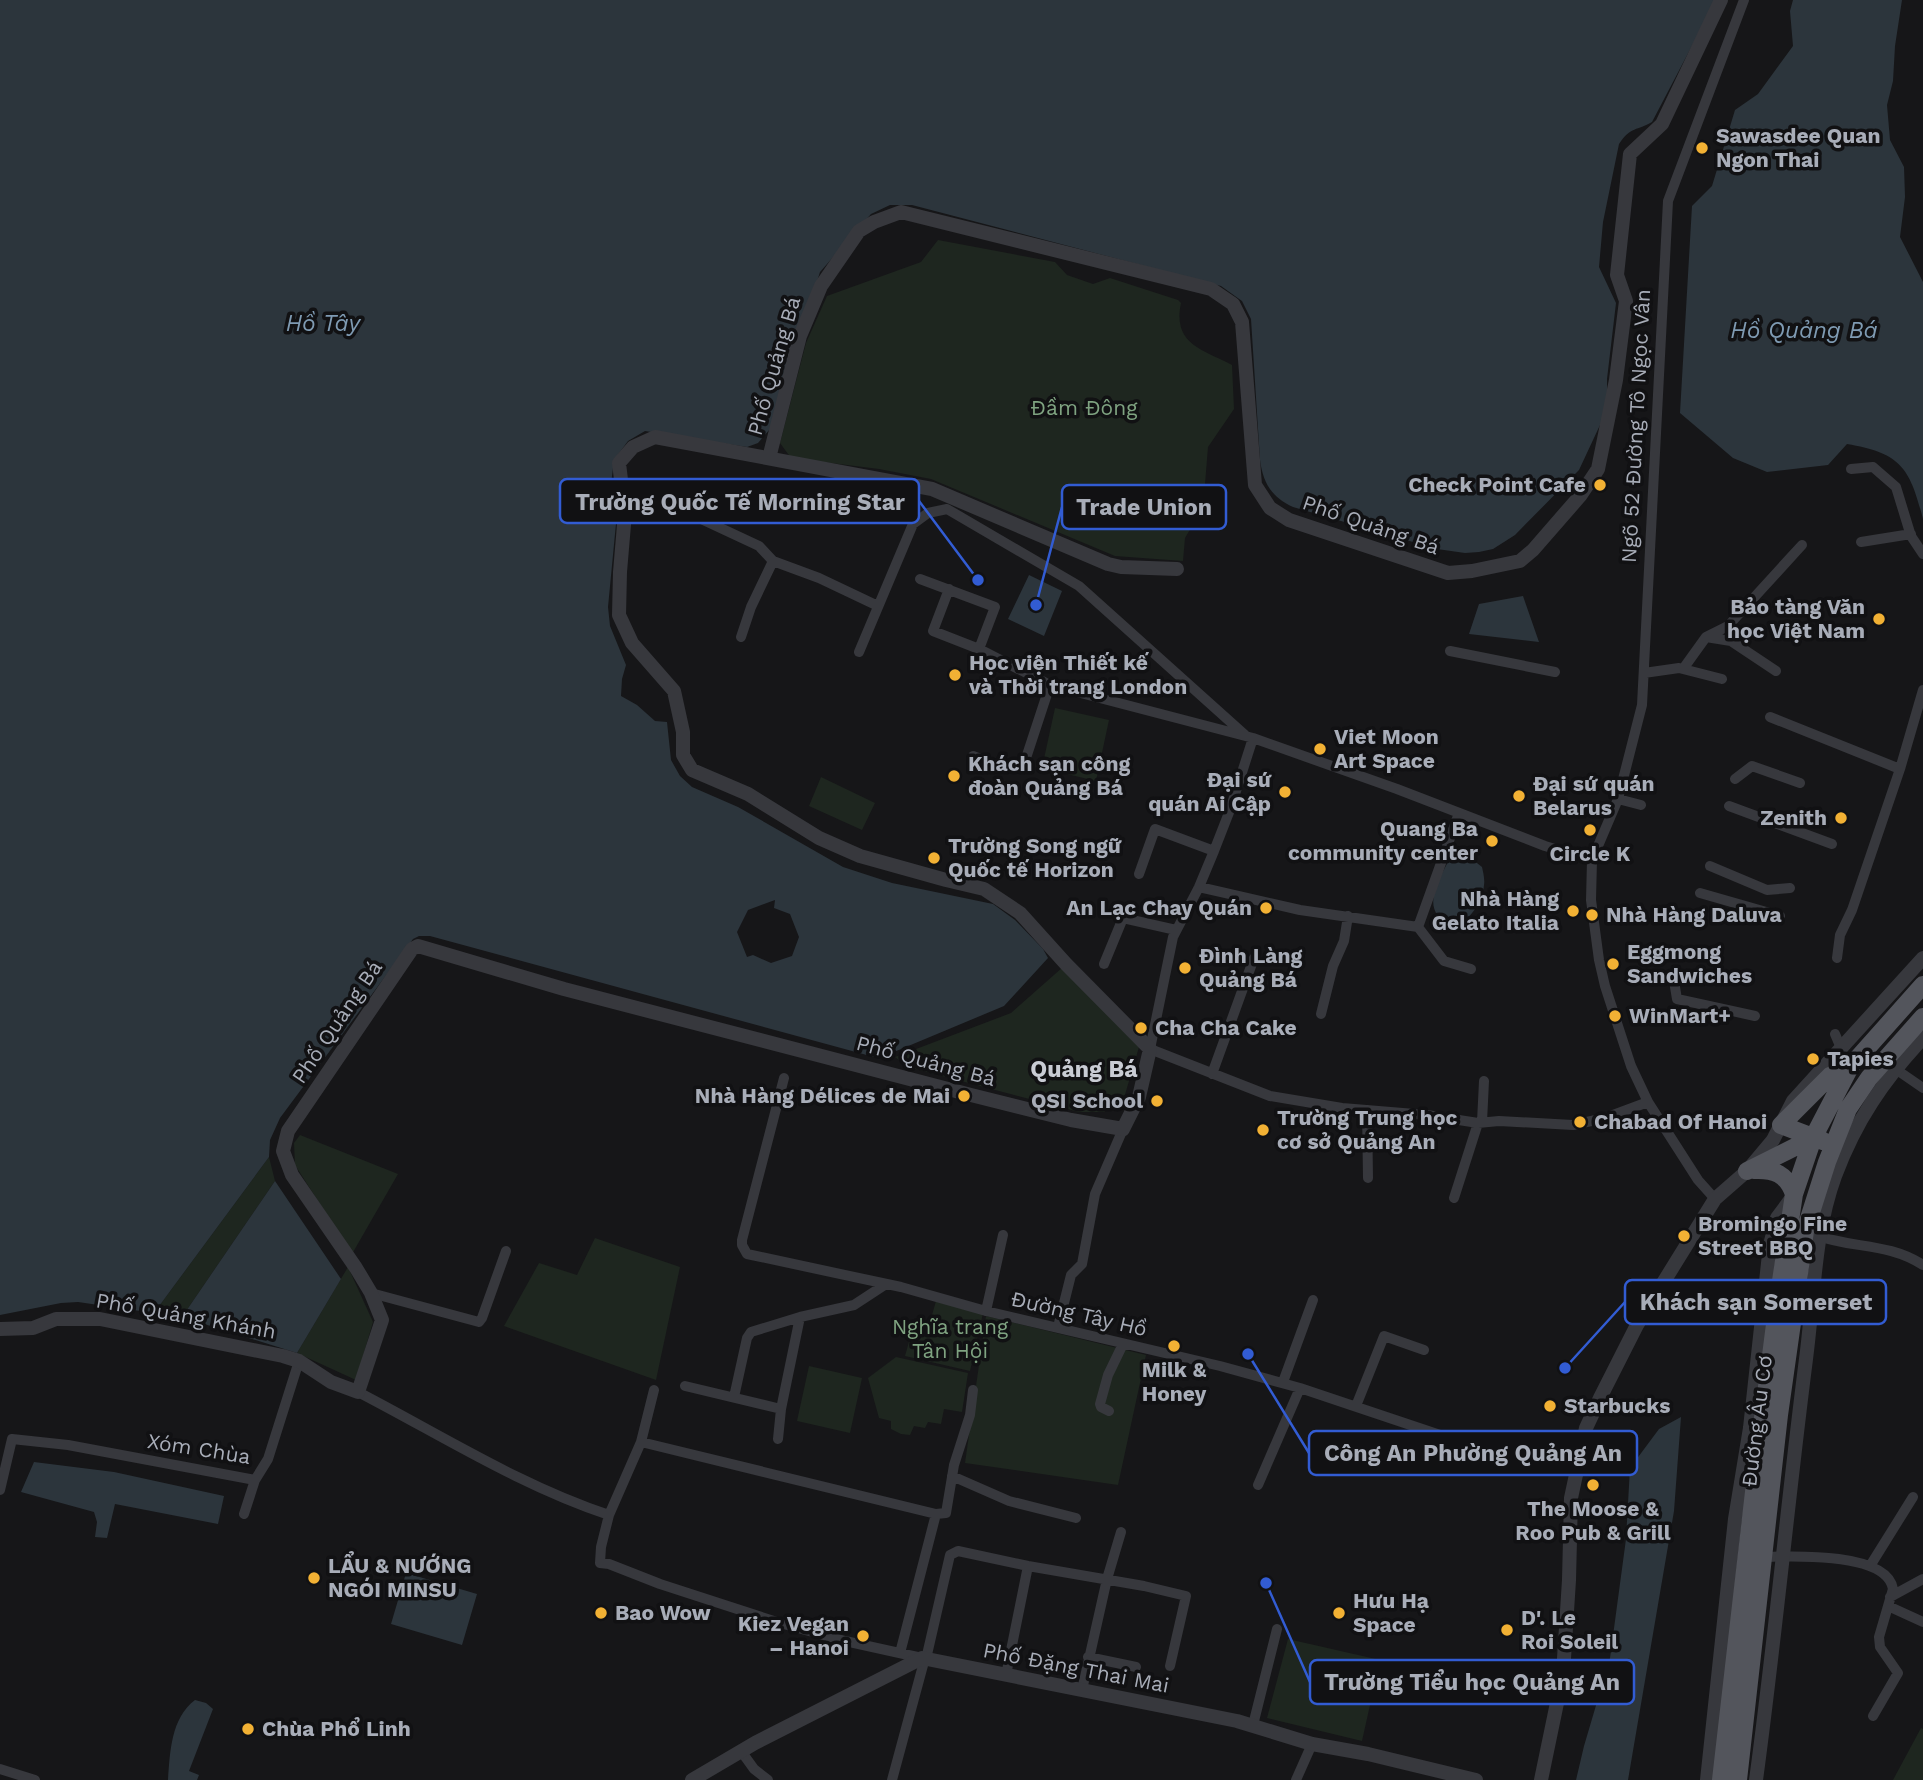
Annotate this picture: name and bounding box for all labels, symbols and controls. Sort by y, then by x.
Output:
place label: Sawasdee Quan Ngon Thai [1716,123,1880,172]
marker: Sawasdee Quan Ngon Thai [1694,140,1710,156]
street label: Ngõ 52 Đường Tô Ngọc Vân [1616,288,1655,563]
street label: Phố Quảng Bá [742,294,805,438]
water label: Hồ Tây [286,310,362,337]
water label: Hồ Quảng Bá [1730,317,1878,344]
park label: Đầm Đông [1031,395,1138,420]
place label: Check Point Cafe [1408,472,1586,497]
marker: Check Point Cafe [1592,477,1608,493]
callout: Trường Quốc Tế Morning Star [560,479,919,523]
callout: Trade Union [1062,485,1226,529]
text: Trường Quốc Tế Morning Star [575,489,905,516]
street label: Phố Quảng Bá [1299,489,1443,560]
text: Trade Union [1076,494,1212,521]
place label: Bảo tàng Văn học Việt Nam [1727,594,1865,643]
marker: Bảo tàng Văn học Việt Nam [1871,611,1887,627]
place label: Học viện Thiết kế và Thời trang London [968,650,1187,699]
marker: Học viện Thiết kế và Thời trang London [947,667,963,683]
place label: Viet Moon Art Space [1334,724,1439,773]
marker: Viet Moon Art Space [1312,741,1328,757]
place label: Khách sạn công đoàn Quảng Bá [968,751,1130,800]
place label: Đại sứ quán Ai Cập [1148,767,1272,816]
marker: Khách sạn công đoàn Quảng Bá [946,768,962,784]
place label: Đại sứ quán Belarus [1533,771,1655,820]
marker: Đại sứ quán Ai Cập [1277,784,1293,800]
marker: Đại sứ quán Belarus [1511,788,1527,804]
place label: Zenith [1760,805,1827,830]
marker: Zenith [1833,810,1849,826]
place label: Quang Ba community center [1288,816,1479,865]
marker: Circle K [1582,822,1598,838]
place label: Trường Song ngữ Quốc tế Horizon [948,833,1122,882]
marker: Quang Ba community center [1484,833,1500,849]
place label: Circle K [1550,841,1631,866]
marker: Trường Song ngữ Quốc tế Horizon [926,850,942,866]
place label: Nhà Hàng Gelato Italia [1432,886,1560,935]
place label: An Lạc Chay Quán [1066,895,1252,920]
marker: An Lạc Chay Quán [1258,900,1274,916]
place label: Nhà Hàng Daluva [1606,902,1783,927]
marker: Nhà Hàng Gelato Italia [1565,903,1581,919]
marker: Nhà Hàng Daluva [1584,907,1600,923]
place label: Eggmong Sandwiches [1627,939,1752,988]
place label: Đình Làng Quảng Bá [1199,943,1302,992]
street label: Phố Quảng Bá [286,955,387,1088]
marker: Eggmong Sandwiches [1605,956,1621,972]
marker: Đình Làng Quảng Bá [1177,960,1193,976]
place label: WinMart+ [1629,1003,1731,1028]
marker: WinMart+ [1607,1008,1623,1024]
place label: Cha Cha Cake [1155,1015,1297,1040]
marker: Cha Cha Cake [1133,1020,1149,1036]
street label: Phố Quảng Bá [854,1030,999,1091]
place label: Tapies [1827,1046,1894,1071]
marker: Tapies [1805,1051,1821,1067]
district label: Quảng Bá [1030,1056,1138,1083]
place label: Nhà Hàng Délices de Mai [695,1083,950,1108]
marker: Nhà Hàng Délices de Mai [956,1088,972,1104]
place label: QSI School [1031,1088,1143,1113]
marker: QSI School [1149,1093,1165,1109]
place label: Trường Trung học cơ sở Quảng An [1277,1105,1457,1154]
place label: Chabad Of Hanoi [1594,1109,1767,1134]
marker: Chabad Of Hanoi [1572,1114,1588,1130]
marker: Trường Trung học cơ sở Quảng An [1255,1122,1271,1138]
place label: Bromingo Fine Street BBQ [1698,1211,1847,1260]
marker: Bromingo Fine Street BBQ [1676,1228,1692,1244]
callout: Khách sạn Somerset [1625,1280,1886,1324]
street label: Đường Tây Hồ [1009,1286,1150,1341]
street label: Phố Quảng Khánh [94,1287,278,1344]
text: Khách sạn Somerset [1640,1289,1872,1316]
park label: Nghĩa trang Tân Hội [892,1314,1009,1363]
marker: Milk & Honey [1166,1338,1182,1354]
street label: Đường Âu Cơ [1736,1354,1777,1488]
place label: Milk & Honey [1142,1357,1207,1406]
place label: Starbucks [1564,1393,1670,1418]
marker: Starbucks [1542,1398,1558,1414]
street label: Xóm Chùa [146,1428,252,1469]
callout: Công An Phường Quảng An [1309,1431,1637,1475]
text: Công An Phường Quảng An [1324,1440,1622,1467]
marker: The Moose & Roo Pub & Grill [1585,1477,1601,1493]
place label: The Moose & Roo Pub & Grill [1515,1496,1671,1545]
place label: LẨU & NƯỚNG NGÓI MINSU [328,1551,471,1602]
marker: LẨU & NƯỚNG NGÓI MINSU [306,1570,322,1586]
place label: Hưu Hạ Space [1353,1588,1430,1637]
place label: Bao Wow [615,1600,711,1625]
marker: Bao Wow [593,1605,609,1621]
marker: Hưu Hạ Space [1331,1605,1347,1621]
place label: D'. Le Roi Soleil [1521,1605,1618,1654]
place label: Kiez Vegan – Hanoi [738,1611,849,1660]
marker: D'. Le Roi Soleil [1499,1622,1515,1638]
marker: Kiez Vegan – Hanoi [855,1628,871,1644]
street label: Phố Đặng Thai Mai [981,1637,1171,1698]
callout: Trường Tiểu học Quảng An [1310,1660,1634,1704]
text: Trường Tiểu học Quảng An [1324,1669,1620,1696]
place label: Chùa Phổ Linh [262,1716,411,1741]
marker: Chùa Phổ Linh [240,1721,256,1737]

